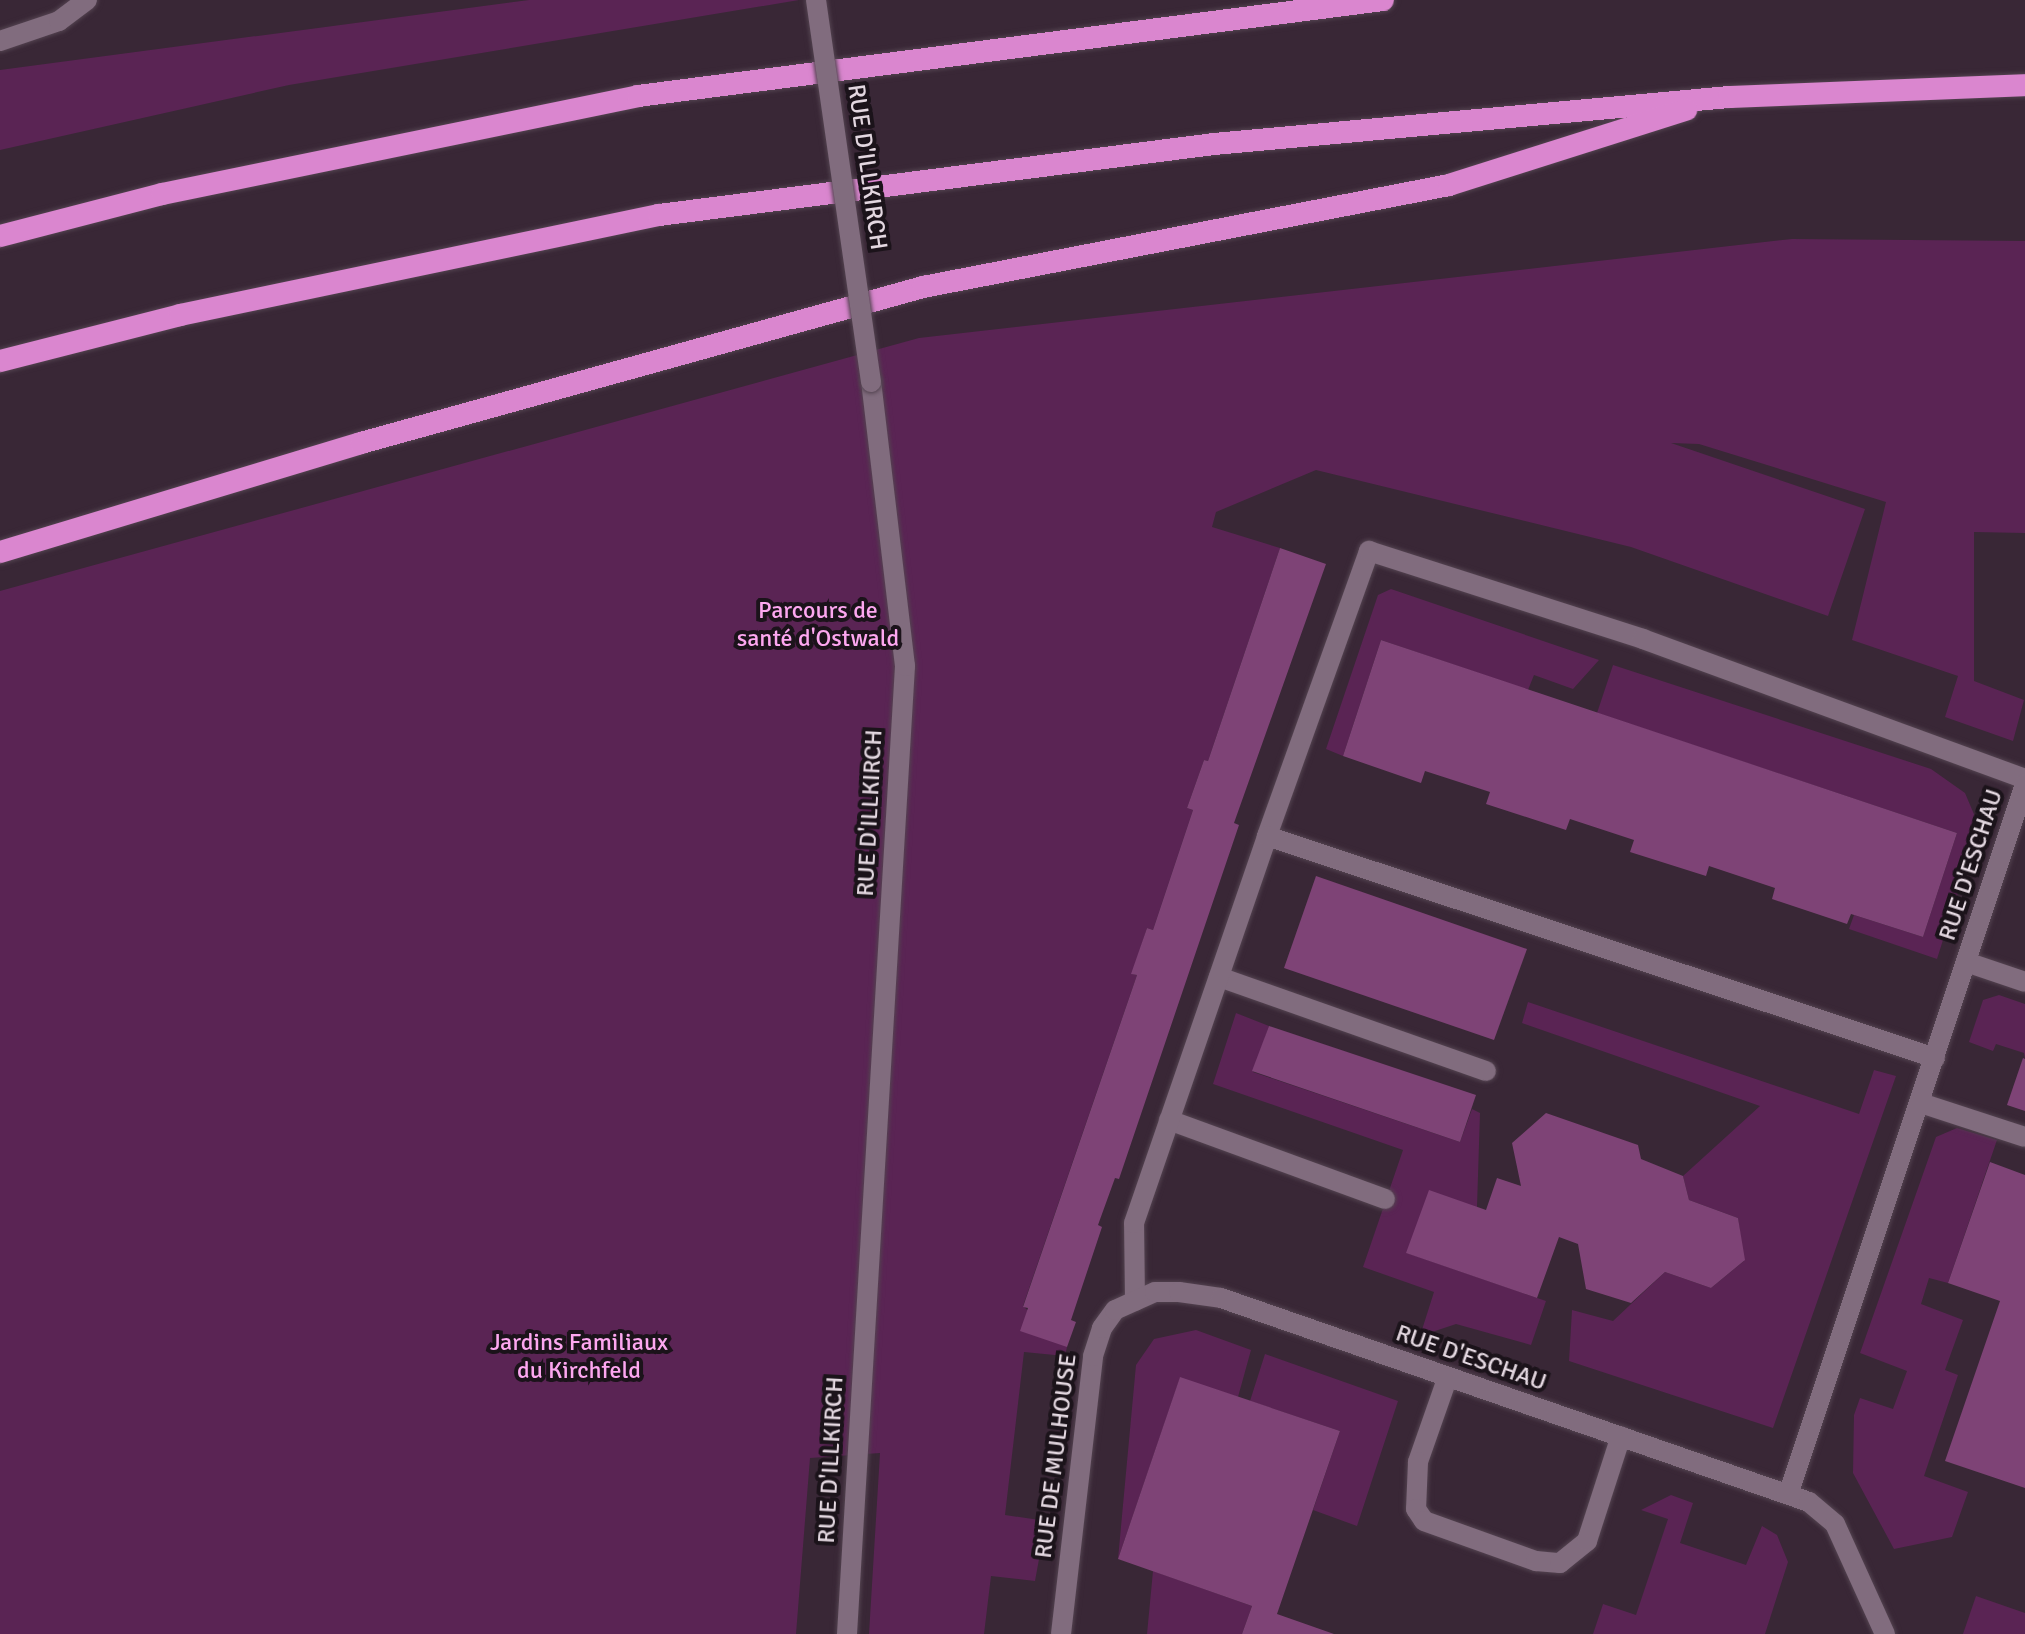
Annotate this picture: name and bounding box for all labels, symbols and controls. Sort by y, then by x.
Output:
street label: RUE D'ILLKIRCH [841,82,893,252]
park label: Parcours de santé d'Ostwald [737,597,899,653]
street label: RUE D'ILLKIRCH [851,729,889,897]
street label: RUE D'ESCHAU [1933,786,2009,944]
street label: RUE D'ESCHAU [1392,1319,1550,1397]
park label: Jardins Familiaux du Kirchfeld [490,1329,668,1385]
street label: RUE DE MULHOUSE [1029,1352,1083,1560]
street label: RUE D'ILLKIRCH [812,1376,850,1544]

